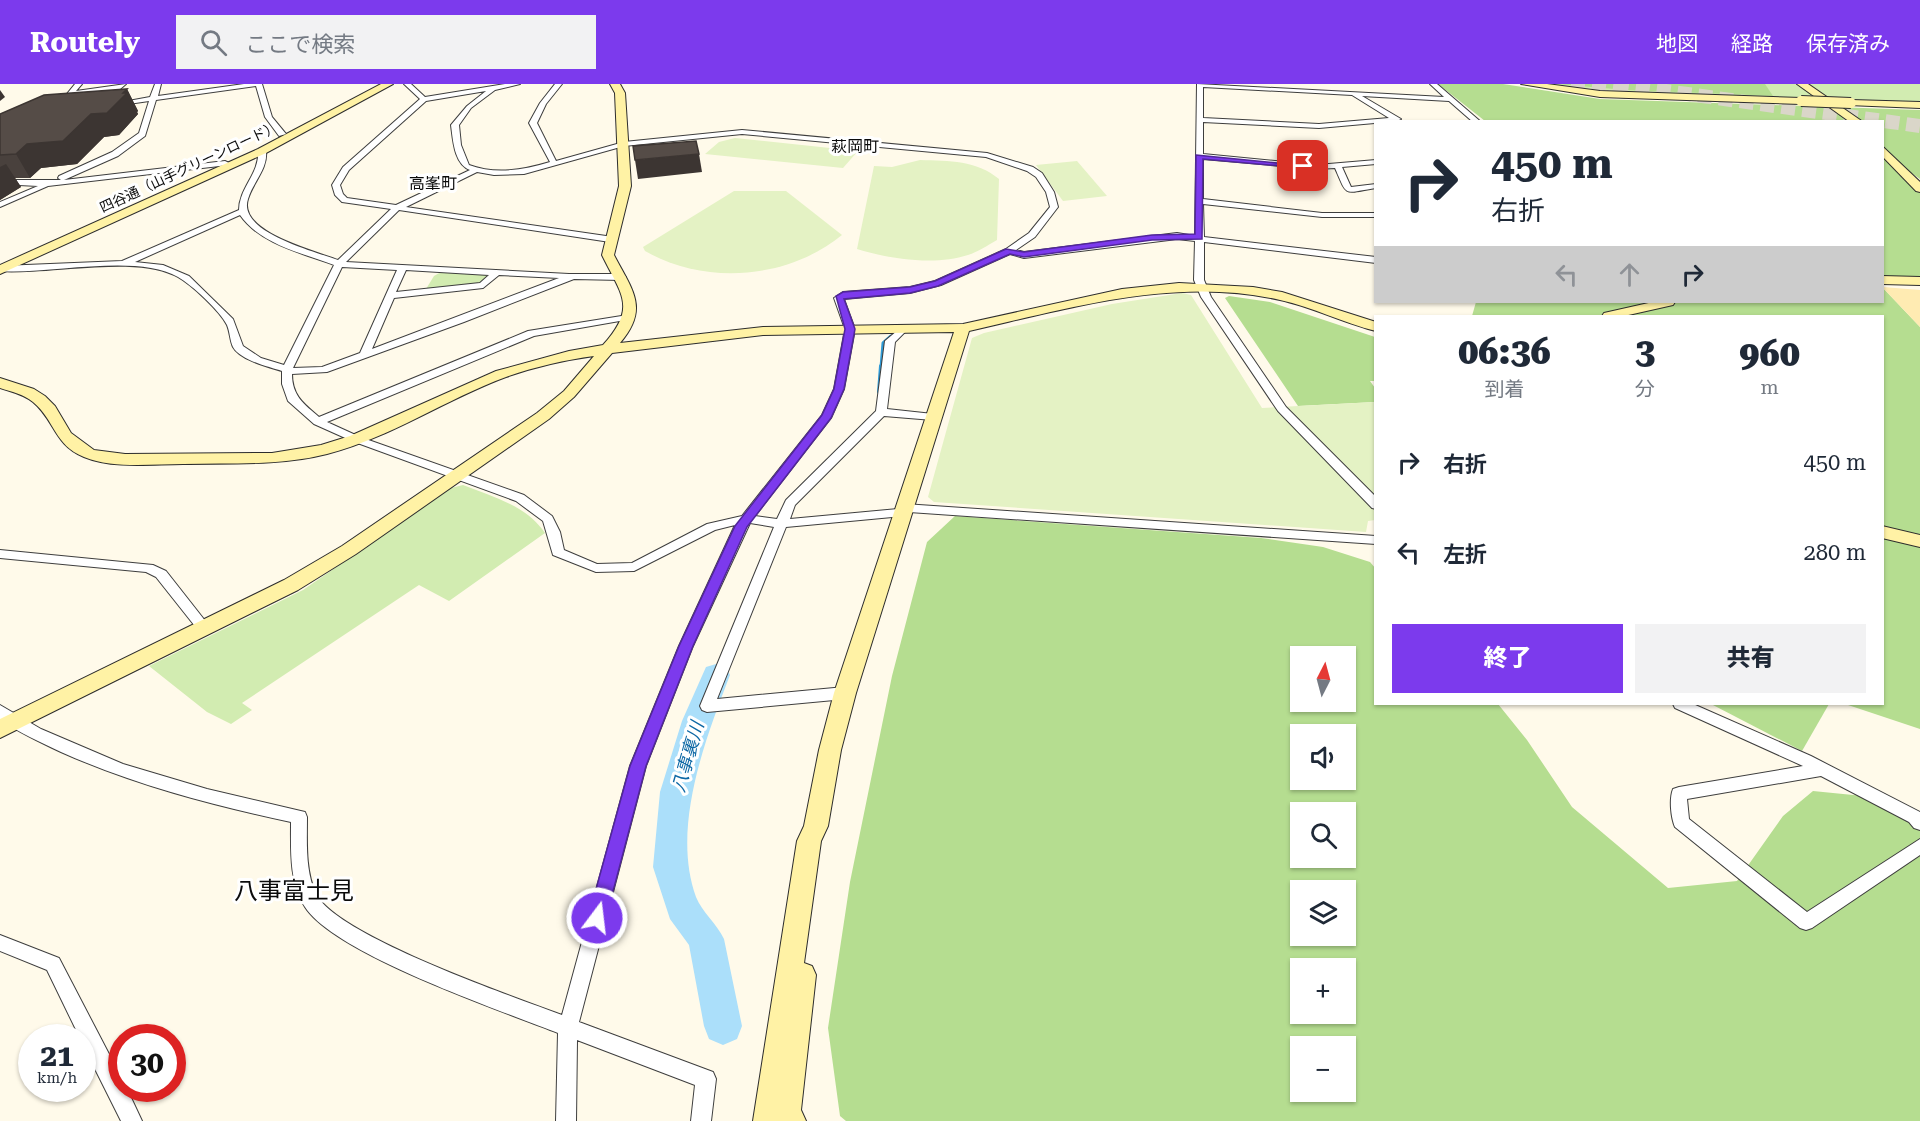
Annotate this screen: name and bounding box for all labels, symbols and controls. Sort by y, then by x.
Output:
search box [176,15,596,69]
text: Routely [30,26,140,59]
icon: search [197,26,230,59]
text: ここで検索 [245,32,355,57]
text: 地図 [1656,32,1698,56]
text: 経路 [1731,32,1773,56]
text: 保存済み [1806,32,1890,56]
street label: 四谷通（山手グリーンロード） [97,118,281,216]
district label: 萩岡町 [831,137,879,156]
text: 450 m [1491,139,1613,188]
pin [1277,140,1328,191]
icon: right [1392,144,1470,222]
icon: arrive [1286,149,1319,182]
district label: 高峯町 [409,174,457,193]
text: 右折 [1491,195,1545,227]
icon: left [1550,258,1583,291]
icon: ahead [1613,258,1646,291]
icon: right [1676,258,1709,291]
text: 06:36 [1458,331,1551,373]
text: 3 [1635,331,1655,373]
text: 960 [1739,333,1800,375]
text: m [1760,375,1779,399]
text: 到着 [1484,377,1524,401]
text: 分 [1635,377,1655,401]
icon: right [1392,446,1425,479]
text: 450 m [1803,450,1866,475]
text: 右折 [1443,452,1487,477]
icon: left [1392,536,1425,569]
text: 280 m [1803,540,1866,565]
text: 左折 [1443,542,1487,567]
button: 終了 [1392,624,1623,693]
button: 共有 [1635,624,1866,693]
north arrow [1290,646,1356,712]
map controls [1290,646,1356,1102]
water label: 八事裏川 [668,717,708,794]
button: sound [1290,724,1356,790]
button: search [1290,802,1356,868]
district label: 八事富士見 [234,877,354,905]
button: layers [1290,880,1356,946]
position arrow [565,886,629,950]
button: + [1290,958,1356,1024]
speed limit sign: 30 [108,1024,186,1102]
button: − [1290,1036,1356,1102]
text: 21 [40,1038,74,1073]
text: km/h [37,1069,77,1087]

